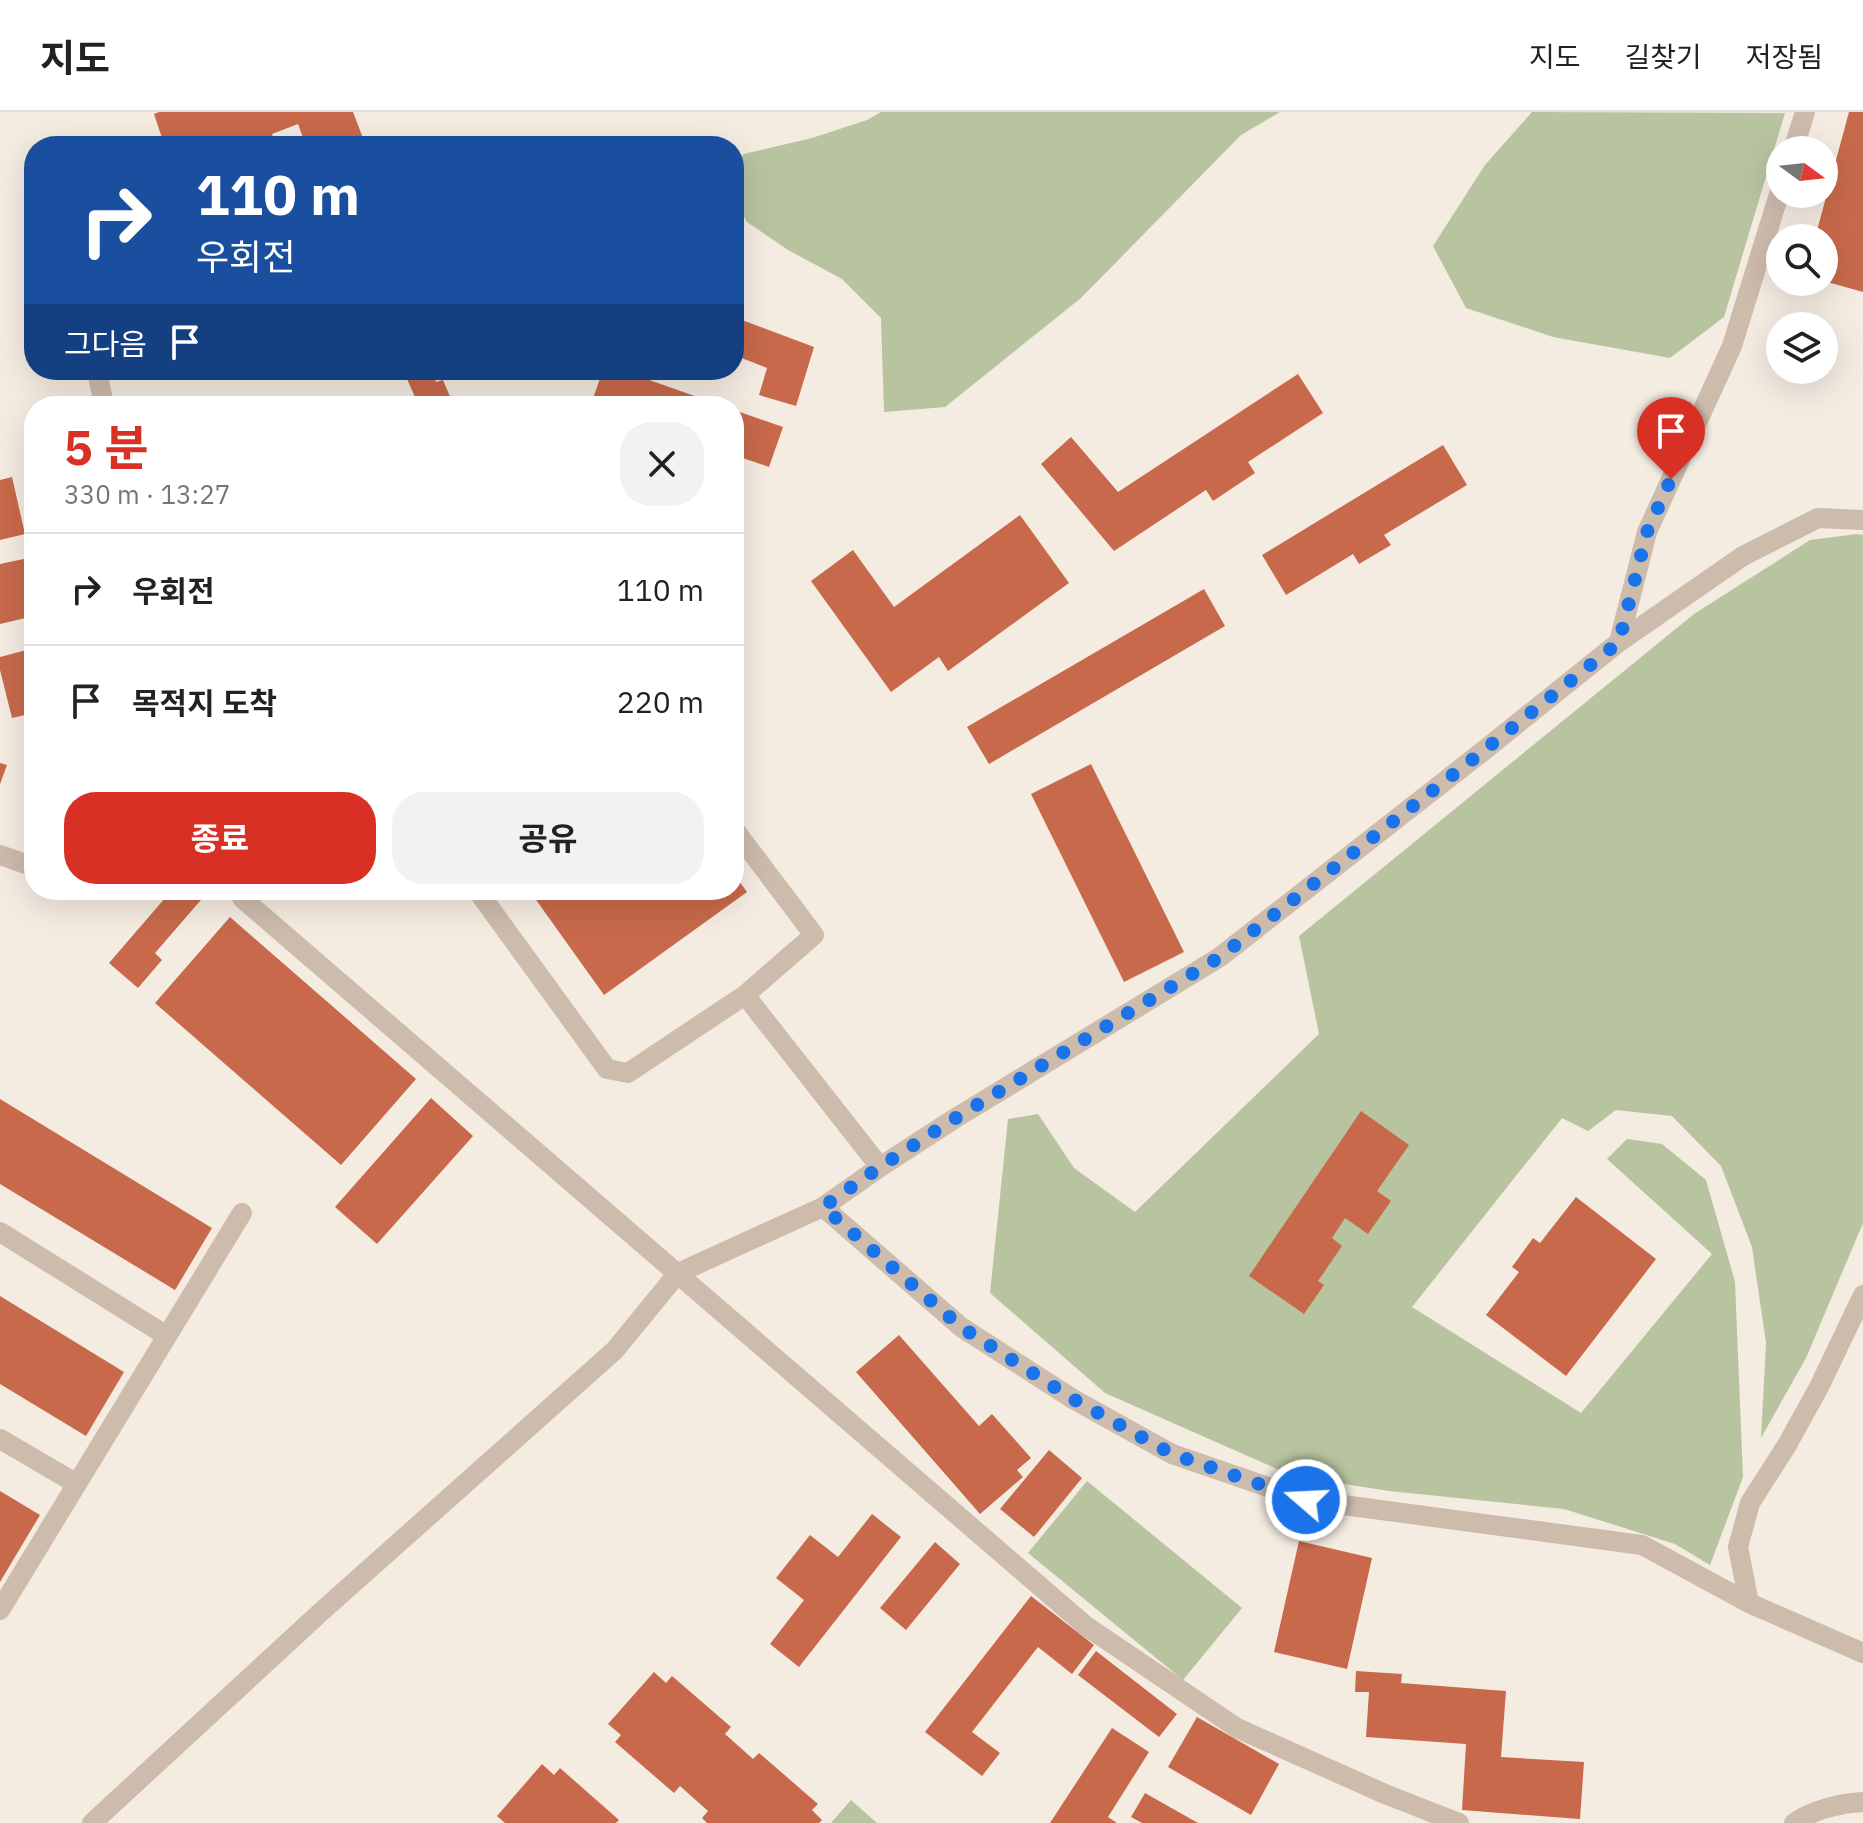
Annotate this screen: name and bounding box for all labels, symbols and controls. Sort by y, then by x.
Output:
text: 지도 [40,33,110,82]
text: 지도 [1529,38,1580,75]
text: 길찾기 [1624,38,1702,75]
text: 저장됨 [1746,38,1823,75]
north arrow [1766,136,1838,208]
map controls [1766,136,1838,384]
text: 110 m [196,158,360,230]
icon: right [64,168,168,272]
button: search [1766,224,1838,296]
text: 우회전 [196,233,295,280]
button: layers [1766,312,1838,384]
icon: arrive [163,320,207,364]
text: 그다음 [64,324,147,363]
pin [1637,397,1705,479]
icon: arrive [1649,409,1693,453]
text: 5 분 [64,416,148,478]
button: close [620,422,704,506]
text: 330 m · 13:27 [64,477,230,511]
icon: right [64,567,108,611]
text: 110 m [617,570,704,609]
text: 우회전 [132,571,215,610]
icon: arrive [64,679,108,723]
text: 220 m [617,682,704,721]
text: 목적지 도착 [132,683,277,722]
button: 종료 [64,792,376,884]
button: 공유 [392,792,704,884]
position arrow [1264,1458,1348,1542]

